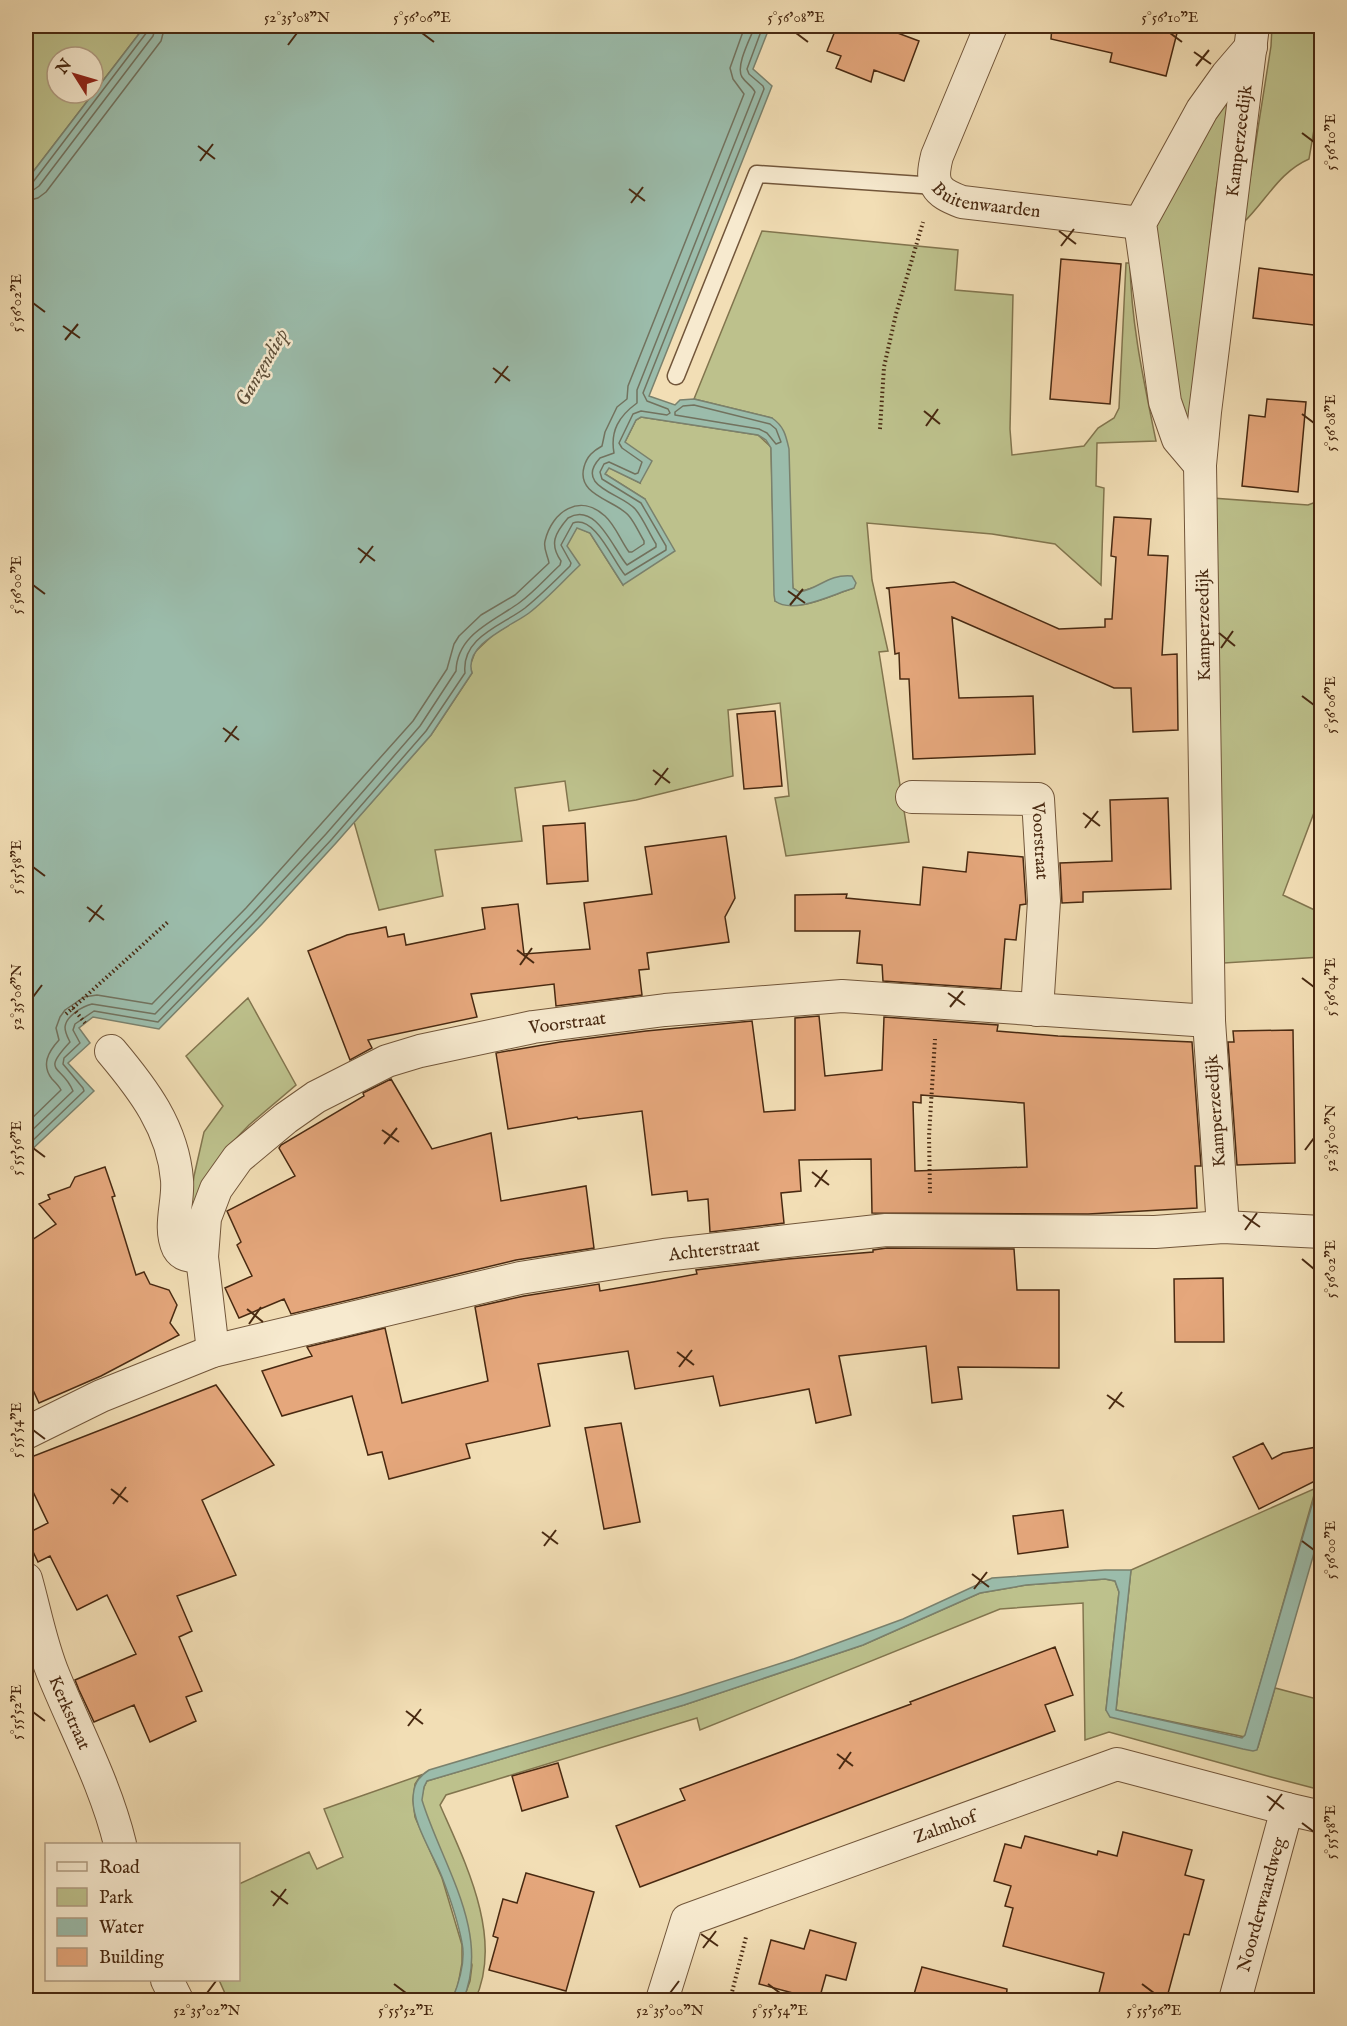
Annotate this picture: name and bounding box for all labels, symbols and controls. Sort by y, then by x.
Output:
text: 52°35'08"N [264,8,330,27]
text: 5°56'06"E [393,8,451,27]
text: 5°56'08"E [767,8,825,27]
text: 5°56'10"E [1142,8,1198,27]
north arrow [45,45,105,105]
text: N [52,56,77,80]
street label: Kamperzeedijk [1222,83,1259,198]
text: 5°56'10"E [1321,114,1340,170]
street label: Buitenwaarden [925,178,1042,224]
text: 5°56'02"E [7,274,26,332]
water label: Ganzendiep [230,325,294,411]
text: 5°56'08"E [1321,394,1340,452]
text: 5°56'00"E [7,556,26,614]
street label: Kamperzeedijk [1192,568,1217,681]
text: 5°56'06"E [1321,676,1340,734]
street label: Voorstraat [1025,801,1053,880]
text: 5°55'58"E [7,840,26,894]
text: 5°56'04"E [1321,958,1340,1016]
text: 52°35'06"N [7,964,26,1030]
street label: Voorstraat [526,1008,607,1041]
street label: Kamperzeedijk [1201,1054,1232,1168]
text: 52°35'00"N [1321,1104,1340,1172]
text: 5°55'56"E [7,1121,26,1175]
street label: Achterstraat [666,1234,761,1268]
text: 5°56'02"E [1321,1240,1340,1298]
text: 5°55'54"E [7,1402,26,1458]
text: 5°56'00"E [1321,1521,1340,1579]
street label: Kerkstraat [42,1673,95,1754]
text: 5°55'52"E [7,1684,26,1740]
street label: Zalmhof [911,1805,983,1850]
text: 5°55'58"E [1321,1805,1340,1859]
street label: Noorderwaardweg [1233,1835,1292,1975]
legend [45,1843,240,1981]
text: Road [99,1857,140,1880]
text: Park [99,1887,134,1910]
text: Water [99,1917,144,1940]
text: Building [99,1947,164,1970]
text: 52°35'02"N [173,2001,241,2020]
text: 5°55'52"E [378,2001,434,2020]
text: 52°35'00"N [636,2001,704,2020]
text: 5°55'54"E [752,2001,808,2020]
text: 5°55'56"E [1127,2001,1181,2020]

